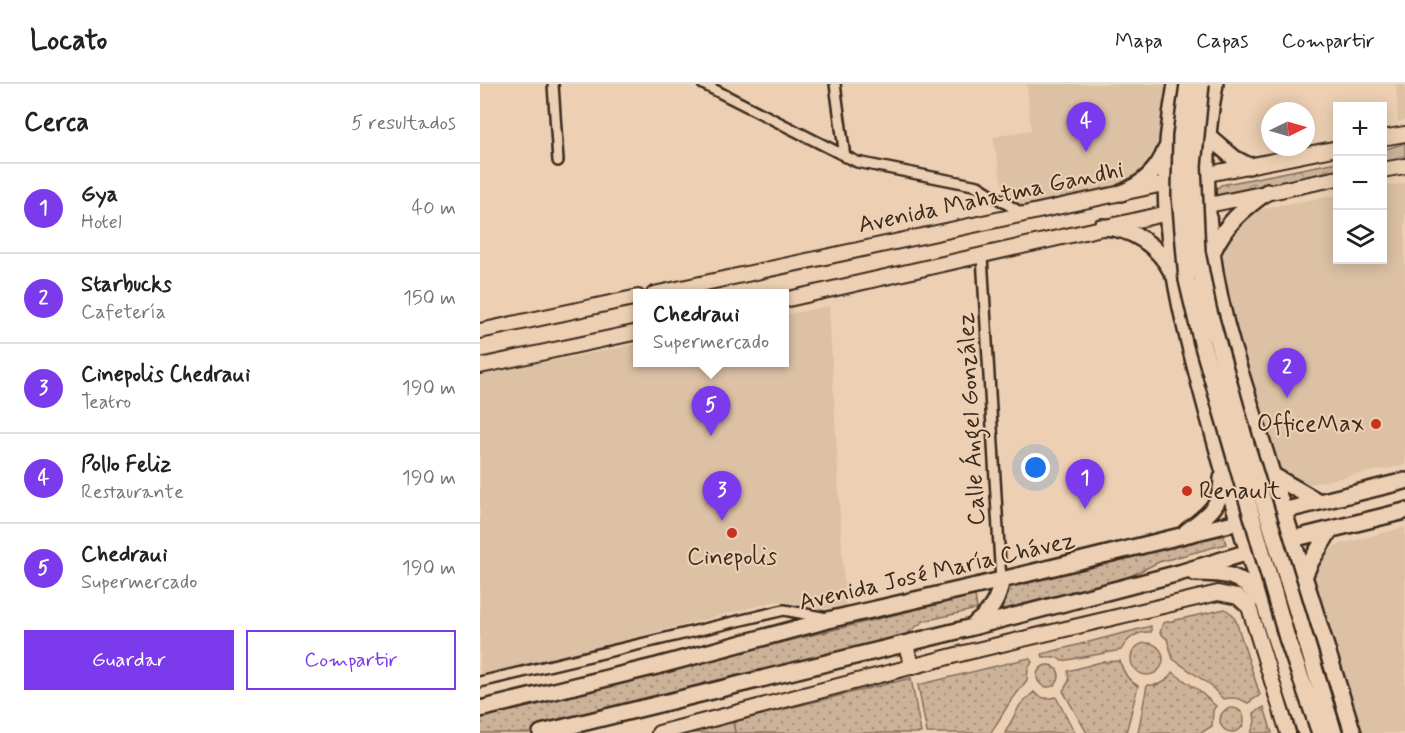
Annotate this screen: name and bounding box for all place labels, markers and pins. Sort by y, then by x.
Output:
pin: 4 [1066,103,1106,152]
pin: 2 [1268,348,1306,398]
pin: 5 [692,386,730,436]
place label: OfficeMax [1257,409,1364,440]
marker: OfficeMax [1369,417,1383,431]
pin: 1 [1066,460,1104,509]
pin: 3 [702,472,742,521]
place label: Renault [1199,476,1281,507]
marker: Renault [1180,484,1194,498]
marker: Cinepolis [725,526,739,540]
place label: Cinepolis [687,542,778,573]

